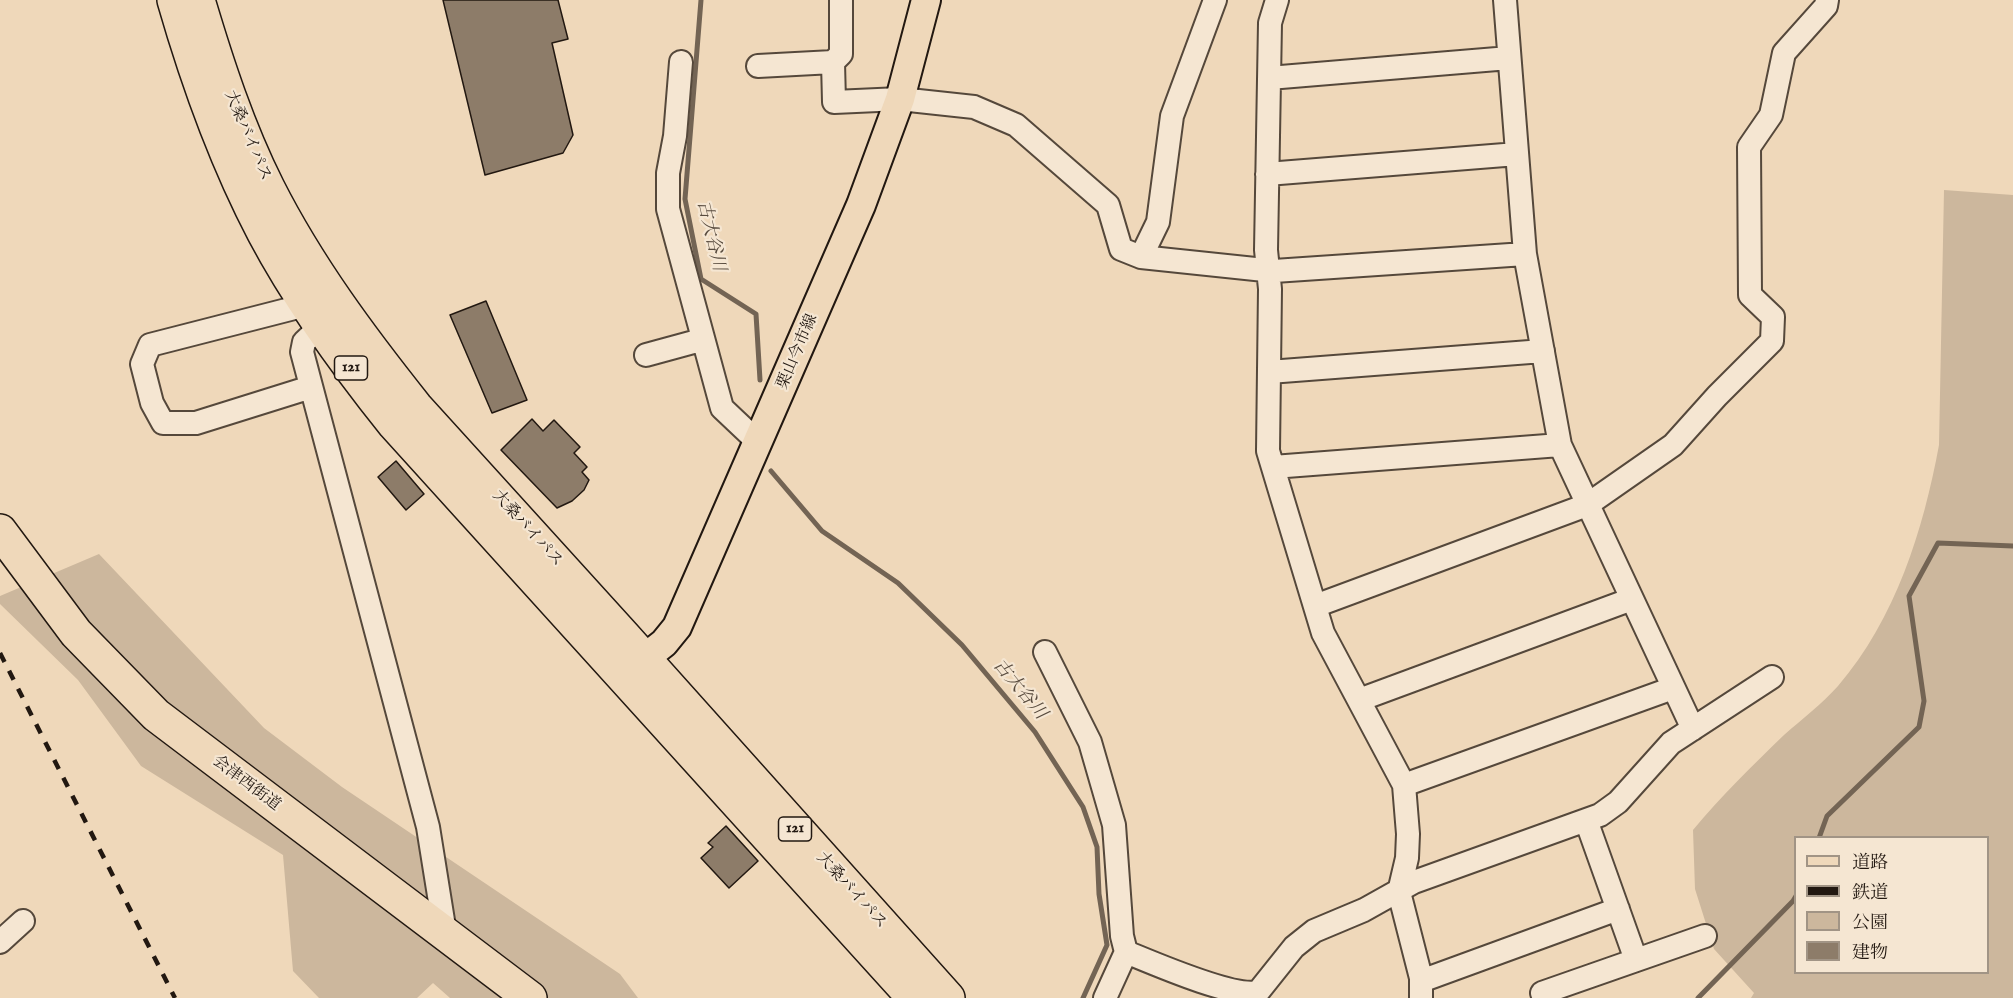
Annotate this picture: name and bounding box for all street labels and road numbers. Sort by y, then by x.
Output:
street label: 大桑バイパス [219,88,275,184]
street label: 栗山今市線 [774,311,822,393]
road number: 121 [334,356,368,380]
street label: 大桑バイパス [488,487,566,571]
street label: 会津西街道 [208,752,284,816]
road number: 121 [778,817,812,841]
street label: 大桑バイパス [812,849,890,933]

